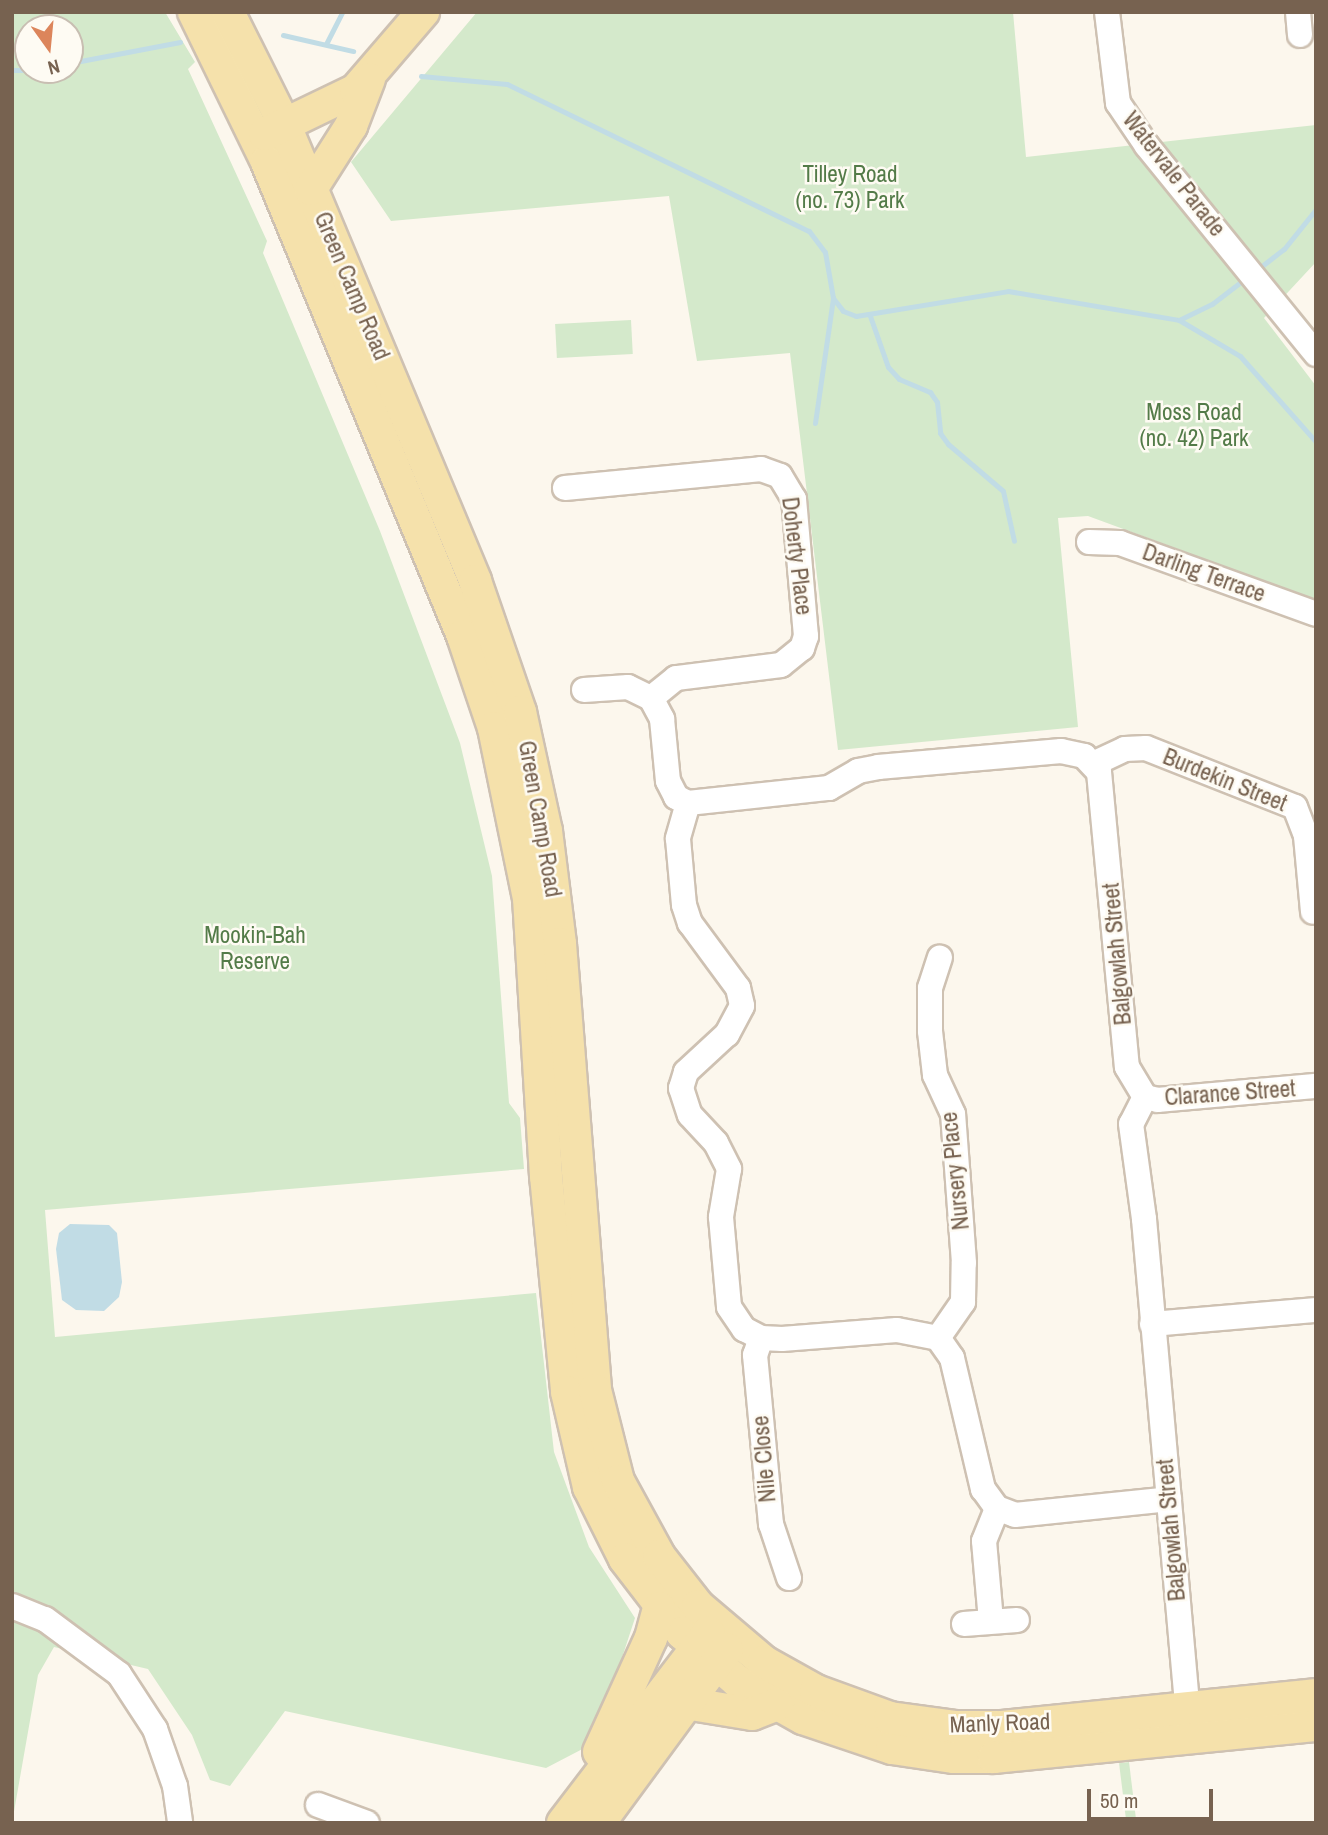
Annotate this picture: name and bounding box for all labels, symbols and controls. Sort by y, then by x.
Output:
north arrow [14,14,84,84]
text: N [45,53,63,81]
street label: Watervale Parade [1117,106,1231,242]
park label: Tilley Road (no. 73) Park [795,160,905,214]
street label: Green Camp Road [308,208,396,364]
park label: Moss Road (no. 42) Park [1139,398,1249,452]
street label: Doherty Place [776,496,818,616]
street label: Darling Terrace [1139,538,1269,608]
street label: Green Camp Road [513,739,567,899]
street label: Burdekin Street [1159,743,1291,817]
street label: Balgowlah Street [1097,882,1137,1026]
park label: Mookin-Bah Reserve [204,921,306,975]
street label: Clarance Street [1164,1075,1296,1111]
street label: Nursery Place [935,1111,975,1231]
street label: Nile Close [746,1414,782,1504]
street label: Balgowlah Street [1151,1458,1191,1602]
street label: Manly Road [949,1707,1051,1739]
scale bar [1090,1776,1216,1820]
text: 50 m [1100,1786,1138,1815]

